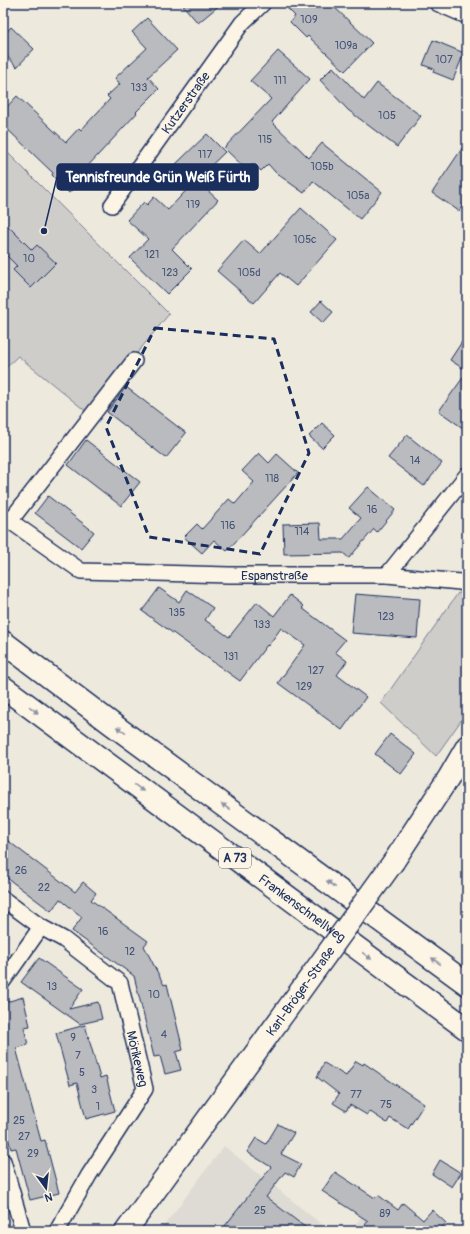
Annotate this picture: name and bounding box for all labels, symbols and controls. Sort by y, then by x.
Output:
house number: 109 [300,13,318,26]
house number: 109a [335,39,357,52]
house number: 107 [435,53,453,66]
street label: Kutzerstraße [158,68,214,137]
house number: 111 [274,74,286,87]
house number: 133 [131,81,147,94]
house number: 105 [378,109,396,122]
house number: 115 [258,133,272,146]
house number: 117 [198,148,212,161]
house number: 105b [310,160,334,173]
callout: Tennisfreunde Grün Weiß Fürth [57,164,258,190]
text: Tennisfreunde Grün Weiß Fürth [65,169,251,186]
house number: 105a [347,189,369,202]
house number: 119 [186,198,200,211]
house number: 105c [293,233,317,246]
house number: 121 [145,248,159,261]
house number: 10 [23,252,35,265]
house number: 123 [162,266,178,279]
house number: 105d [237,266,261,279]
house number: 14 [410,454,421,467]
house number: 118 [265,472,280,485]
house number: 16 [367,503,377,516]
house number: 116 [220,519,236,532]
house number: 114 [295,525,310,538]
street label: Espanstraße [241,568,308,584]
house number: 135 [169,606,185,619]
house number: 123 [378,610,394,623]
house number: 133 [254,618,270,631]
house number: 131 [224,650,238,663]
house number: 127 [308,664,324,677]
house number: 129 [296,680,312,693]
one-way arrow [29,706,40,714]
one-way arrow [116,727,126,735]
one-way arrow [133,784,144,792]
one-way arrow [221,803,231,811]
road number: A 73 [219,848,251,868]
house number: 26 [15,864,27,877]
street label: Frankenschnellweg [255,871,349,946]
one-way arrow [325,880,336,888]
house number: 22 [38,881,50,894]
house number: 16 [98,925,108,938]
street label: Karl-Bröger-Straße [263,943,339,1039]
house number: 12 [125,945,135,958]
one-way arrow [362,952,373,960]
one-way arrow [430,957,441,965]
house number: 13 [47,980,57,993]
house number: 10 [148,988,160,1001]
house number: 4 [161,1028,168,1041]
street label: Mörikeweg [123,1029,151,1089]
house number: 9 [70,1031,76,1044]
house number: 7 [75,1049,81,1062]
house number: 5 [79,1066,85,1079]
house number: 3 [91,1083,97,1096]
house number: 77 [350,1088,362,1101]
house number: 75 [380,1098,392,1111]
house number: 1 [96,1100,100,1113]
house number: 25 [13,1114,25,1127]
house number: 27 [18,1130,30,1143]
house number: 29 [27,1147,39,1160]
north arrow [26,1168,66,1208]
text: N [43,1190,54,1205]
house number: 25 [254,1204,266,1217]
house number: 89 [379,1207,391,1220]

